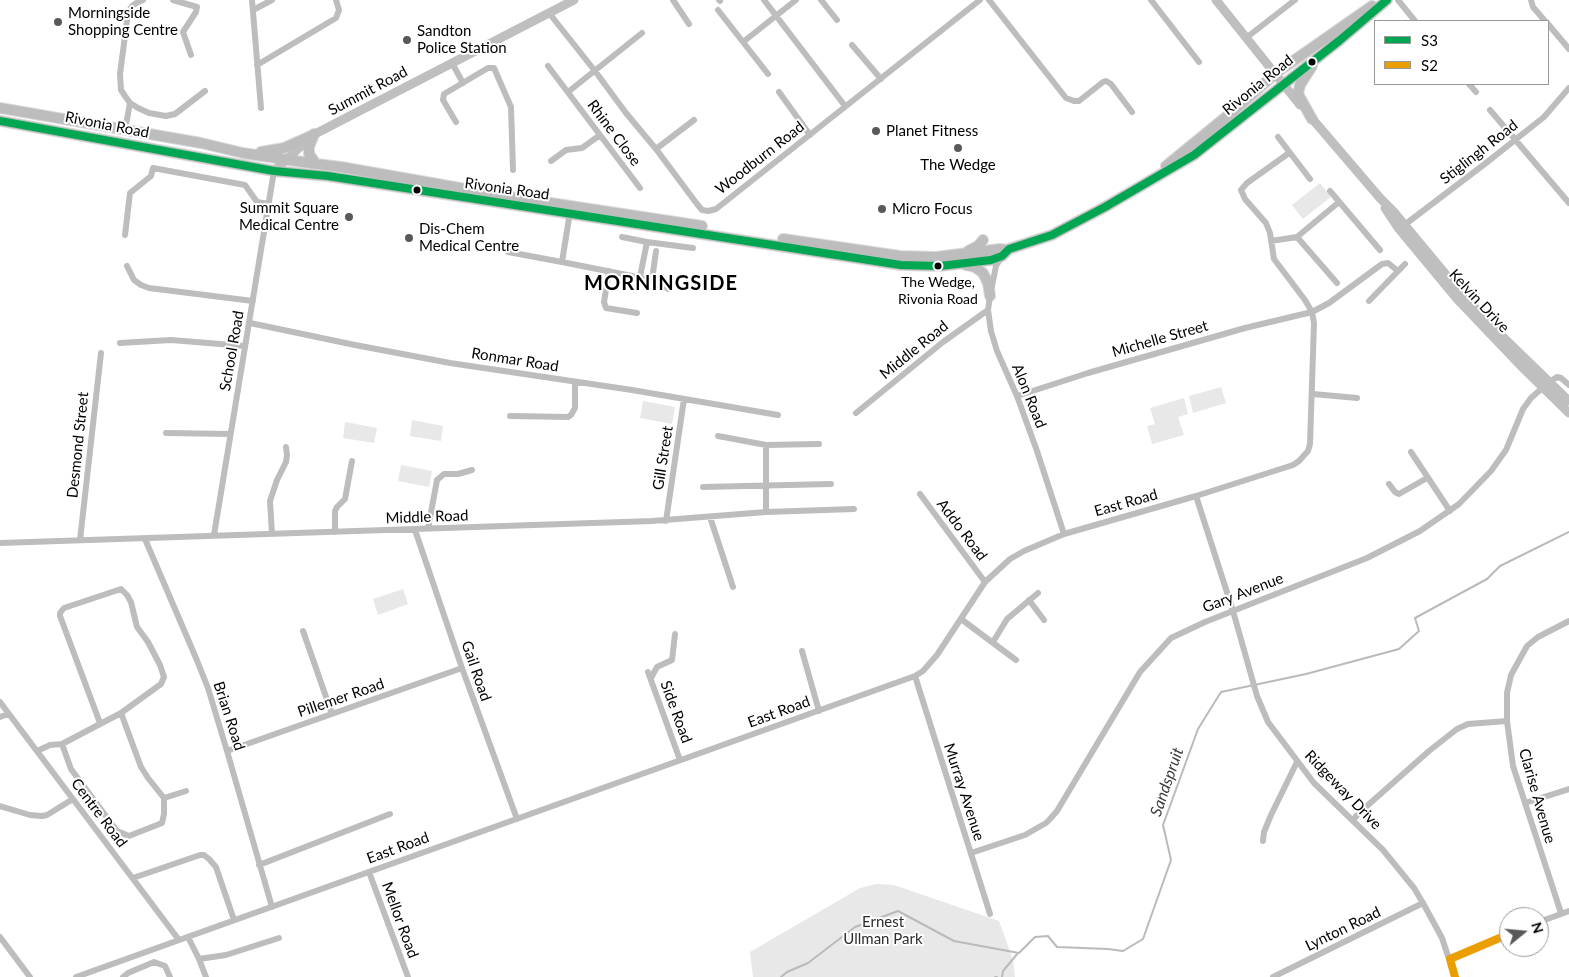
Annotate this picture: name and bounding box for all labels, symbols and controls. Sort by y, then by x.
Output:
place label: Morningside Shopping Centre [68,4,178,39]
marker: Morningside Shopping Centre [52,16,64,28]
legend [1374,20,1549,85]
place label: Sandton Police Station [417,22,507,57]
text: S3 [1421,31,1438,49]
marker: Sandton Police Station [401,34,413,46]
street label: Rivonia Road [1219,51,1297,119]
text: S2 [1421,56,1438,74]
unlabelled marker [1307,57,1317,67]
street label: Summit Road [325,63,411,119]
street label: Rhine Close [583,96,645,170]
street label: Rivonia Road [63,108,151,142]
street label: Stiglingh Road [1437,116,1521,188]
street label: Woodburn Road [712,118,808,198]
place label: Planet Fitness [886,122,978,140]
marker: Planet Fitness [870,125,882,137]
marker: The Wedge [952,142,964,154]
place label: The Wedge [920,156,996,174]
street label: Rivonia Road [463,174,551,204]
unlabelled marker [412,185,422,195]
place label: Summit Square Medical Centre [239,199,339,234]
place label: Micro Focus [892,200,972,218]
marker: Micro Focus [876,203,888,215]
marker: Summit Square Medical Centre [343,211,355,223]
place label: Dis-Chem Medical Centre [419,220,519,255]
marker: Dis-Chem Medical Centre [403,232,415,244]
marker: The Wedge, Rivonia Road [933,261,943,271]
street label: Kelvin Drive [1445,266,1513,336]
district label: MORNINGSIDE [583,272,739,296]
place label: The Wedge, Rivonia Road [898,274,978,306]
street label: School Road [216,309,248,393]
street label: Middle Road [876,317,952,383]
street label: Michelle Street [1110,317,1210,361]
street label: Ronmar Road [470,344,560,376]
street label: Alon Road [1008,361,1050,431]
street label: Desmond Street [63,391,93,499]
street label: Gill Street [649,425,677,491]
street label: East Road [1092,485,1160,521]
street label: Addo Road [933,496,991,564]
street label: Middle Road [385,507,469,527]
street label: Gary Avenue [1200,569,1286,617]
street label: Gail Road [457,638,495,704]
street label: Pillemer Road [295,675,387,721]
street label: Side Road [656,678,696,746]
street label: Brian Road [209,679,249,753]
street label: East Road [745,692,813,732]
street label: Murray Avenue [940,741,988,843]
water label: Sandspruit [1146,745,1188,819]
street label: Clarise Avenue [1515,746,1559,846]
street label: Ridgeway Drive [1301,747,1385,833]
street label: Centre Road [67,775,131,851]
street label: East Road [364,828,432,868]
street label: Mellor Road [378,879,422,961]
street label: Lynton Road [1302,903,1384,955]
north arrow [1499,907,1549,957]
park label: Ernest Ullman Park [843,913,923,948]
text: N [1528,920,1548,935]

